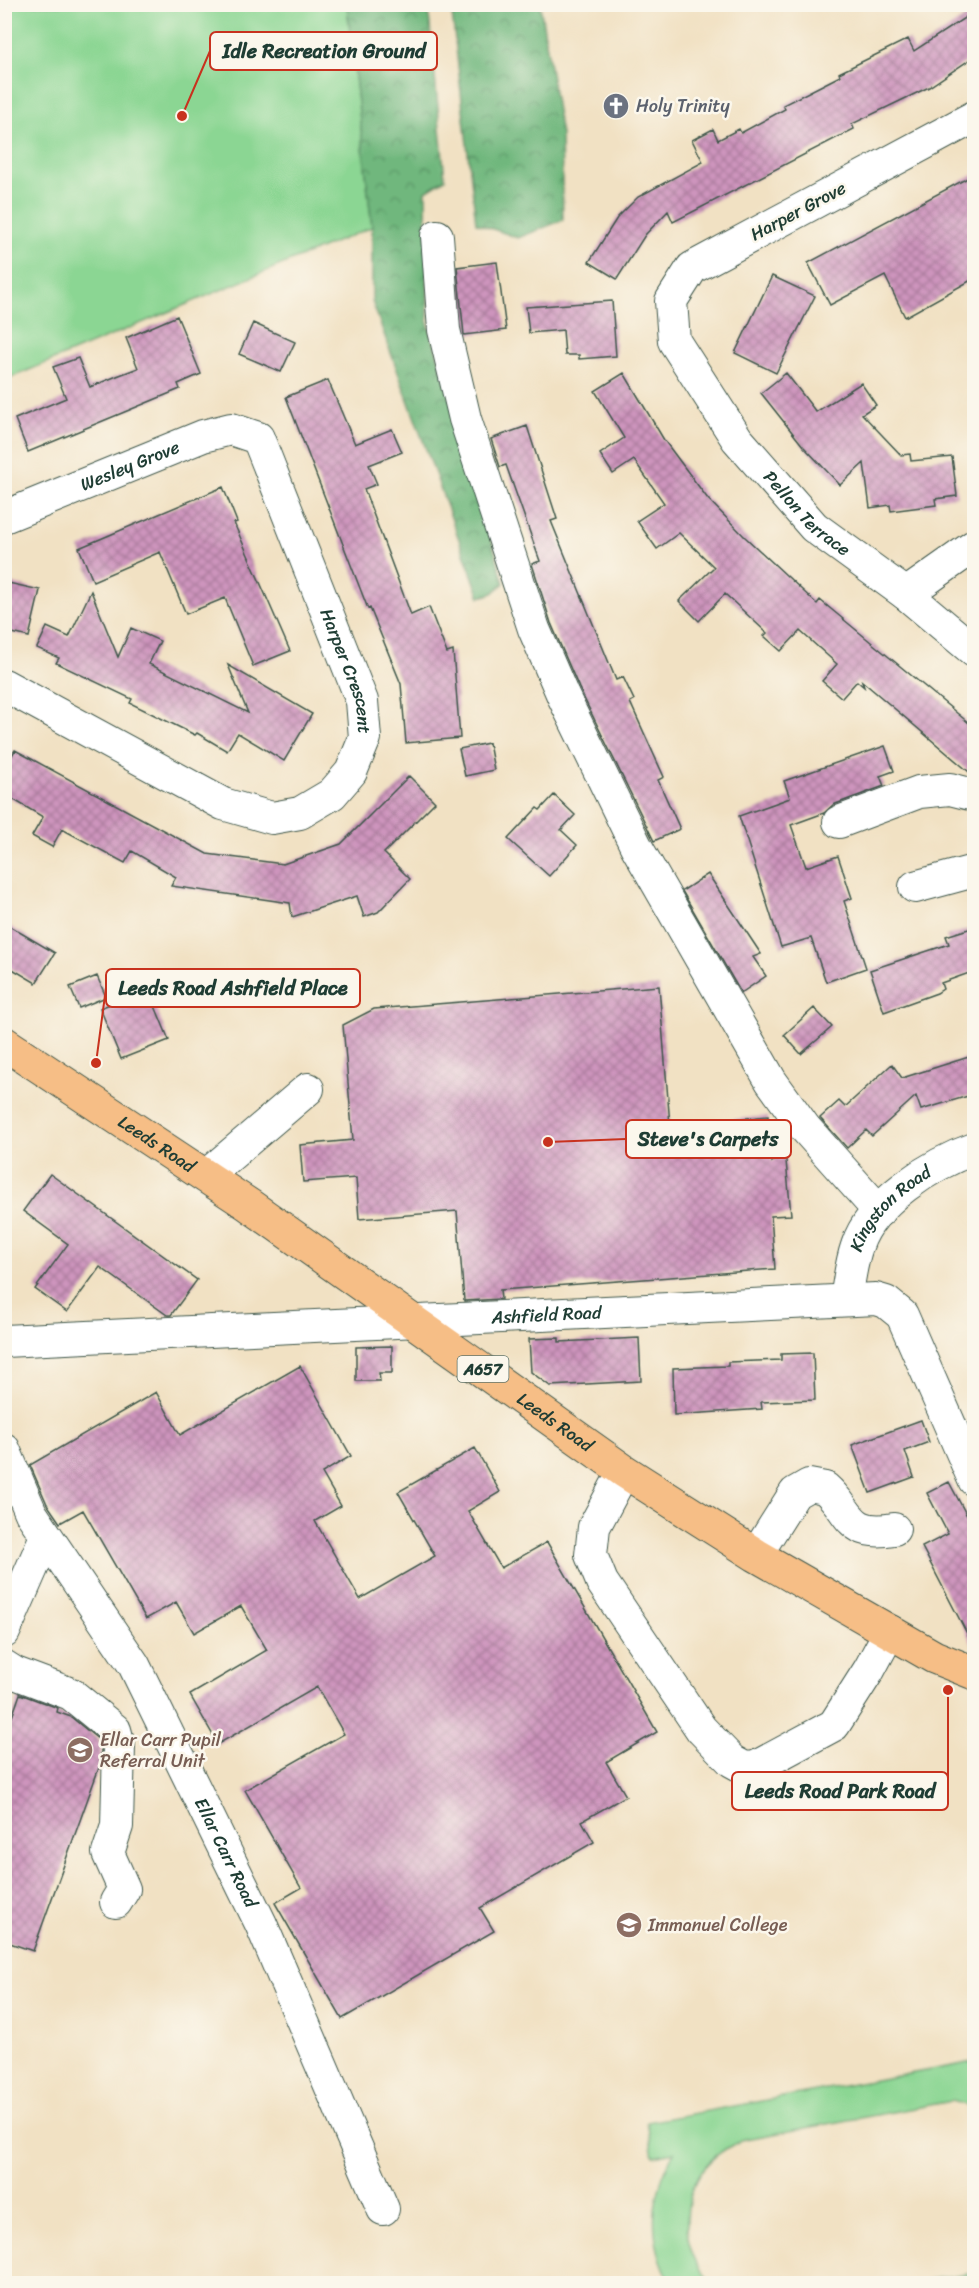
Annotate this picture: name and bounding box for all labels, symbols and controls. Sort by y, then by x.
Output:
callout: Idle Recreation Ground [210,32,437,70]
text: Idle Recreation Ground [222,34,428,69]
place label: Holy Trinity [636,90,730,122]
church icon: Holy Trinity [601,91,631,121]
street label: Harper Grove [744,172,852,250]
street label: Wesley Grove [75,431,185,500]
street label: Pellon Terrace [755,463,857,565]
street label: Harper Crescent [311,603,381,735]
callout: Leeds Road Ashfield Place [106,969,360,1007]
text: Leeds Road Ashfield Place [118,971,348,1006]
street label: Leeds Road [111,1106,203,1182]
callout: Steve's Carpets [626,1120,791,1158]
text: Steve's Carpets [637,1122,779,1157]
street label: Kingston Road [840,1156,939,1256]
street label: Ashfield Road [490,1296,604,1334]
road number: A657 [458,1356,508,1382]
street label: Leeds Road [510,1384,601,1461]
place label: Ellar Carr Pupil Referral Unit [100,1724,222,1777]
school or university icon: Ellar Carr Pupil Referral Unit [65,1735,95,1765]
callout: Leeds Road Park Road [732,1772,948,1810]
text: Leeds Road Park Road [745,1774,938,1809]
street label: Ellar Carr Road [185,1792,267,1915]
place label: Immanuel College [647,1909,788,1941]
school or university icon: Immanuel College [614,1910,644,1940]

